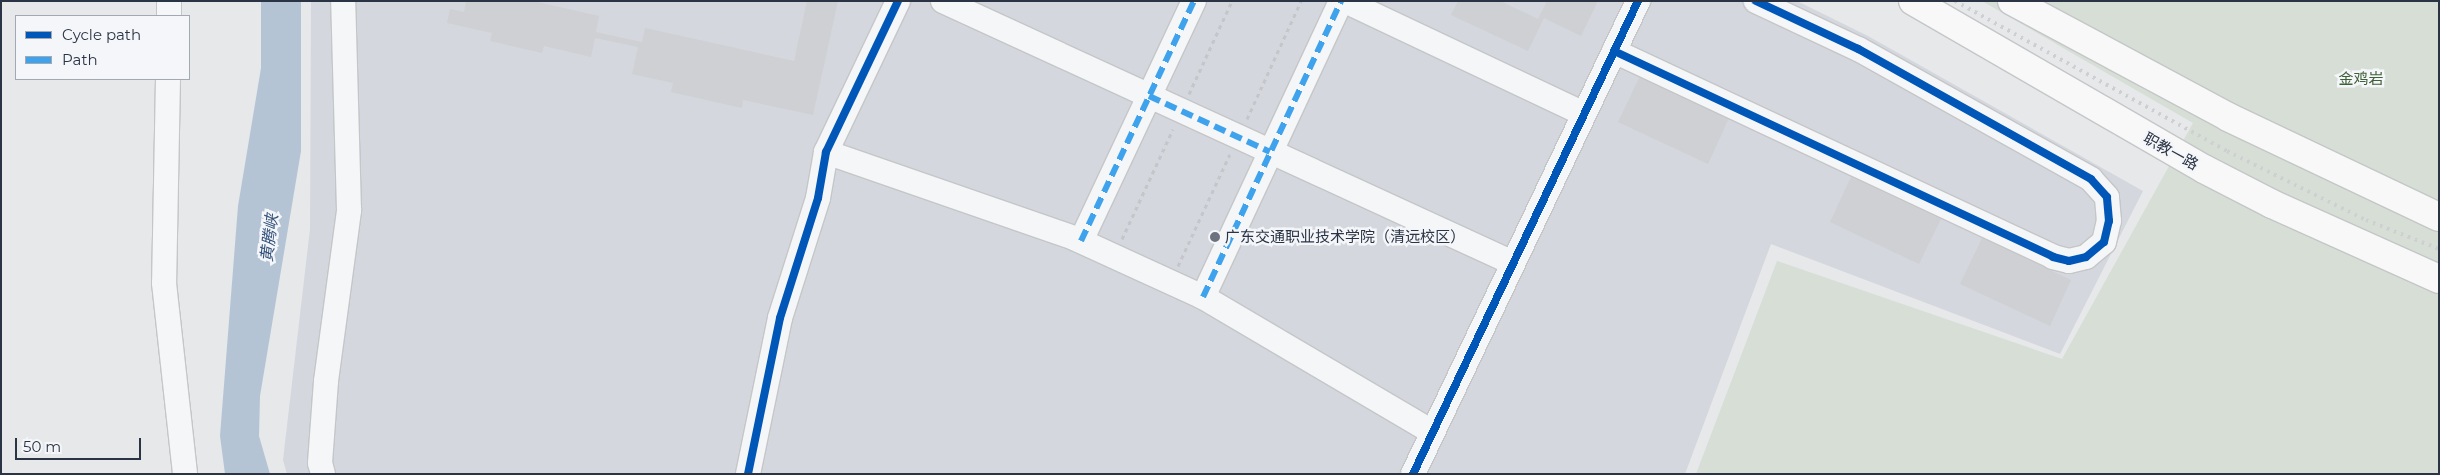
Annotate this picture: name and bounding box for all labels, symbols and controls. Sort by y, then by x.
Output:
legend [15,15,190,80]
text: Cycle path [62,25,141,44]
text: Path [62,50,98,69]
park label: 金鸡岩 [2339,70,2383,88]
street label: 职教一路 [2140,129,2202,173]
water label: 黄腾峡 [258,213,282,263]
place label: 广东交通职业技术学院（清远校区） [1225,228,1465,246]
marker: 广东交通职业技术学院（清远校区） [1209,231,1221,243]
scale bar [18,428,144,460]
text: 50 m [23,437,61,456]

